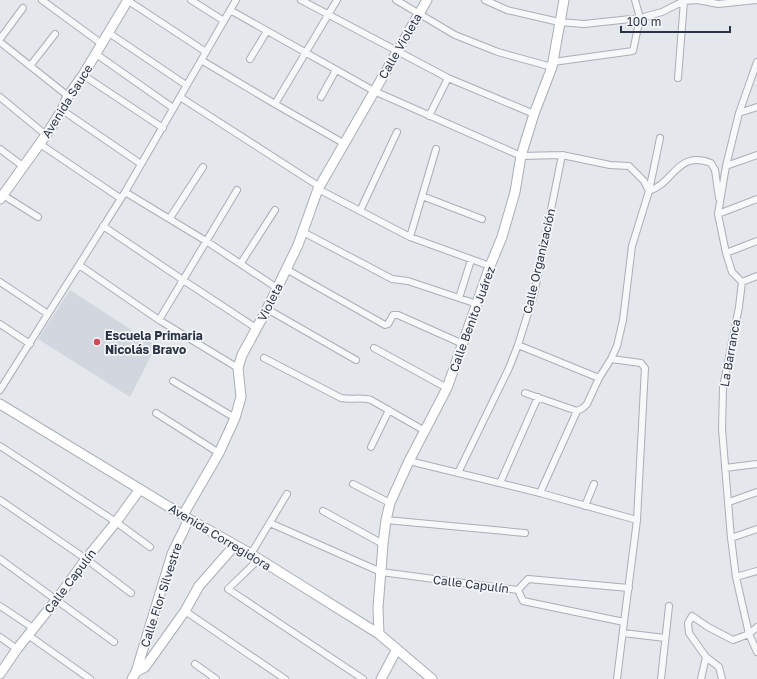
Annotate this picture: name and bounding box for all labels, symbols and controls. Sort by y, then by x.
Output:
scale bar [621,8,730,34]
street label: Calle Violeta [375,11,425,81]
text: 100 m [627,14,661,29]
street label: Avenida Sauce [38,61,96,140]
street label: Calle Organización [520,207,558,315]
street label: Calle Benito Juárez [446,264,498,374]
street label: Violeta [254,280,286,324]
street label: La Barranca [717,318,743,388]
place label: Escuela Primaria Nicolás Bravo [105,328,203,357]
marker: Escuela Primaria Nicolás Bravo [92,337,102,347]
street label: Avenida Corregidora [166,501,274,573]
street label: Calle Flor Silvestre [137,541,185,649]
street label: Calle Capulín [41,546,99,616]
street label: Calle Capulín [432,572,510,596]

